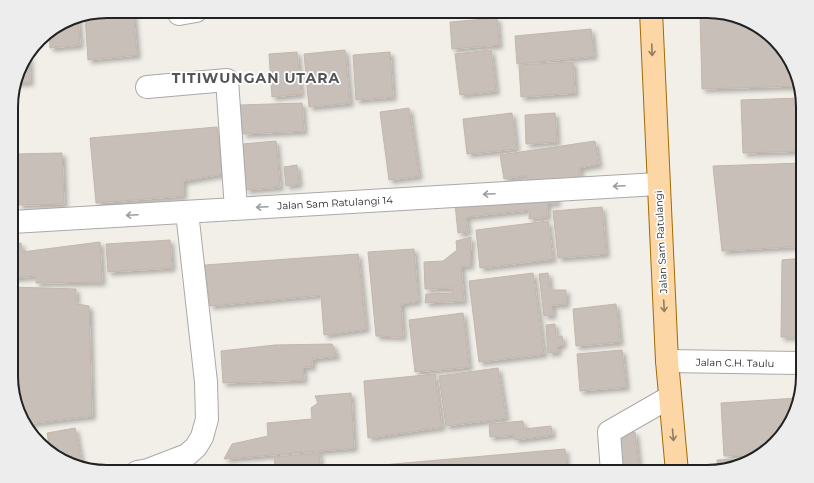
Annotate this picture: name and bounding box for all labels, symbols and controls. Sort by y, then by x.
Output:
one-way arrow [649,43,656,56]
district label: TITIWUNGAN UTARA [172,69,340,87]
one-way arrow [613,182,626,190]
one-way arrow [483,190,496,197]
street label: Jalan Sam Ratulangi [652,190,670,295]
street label: Jalan Sam Ratulangi 14 [276,193,394,213]
one-way arrow [256,204,269,211]
one-way arrow [126,212,139,219]
one-way arrow [660,299,668,312]
street label: Jalan C.H. Taulu [695,356,774,370]
one-way arrow [670,428,677,441]

